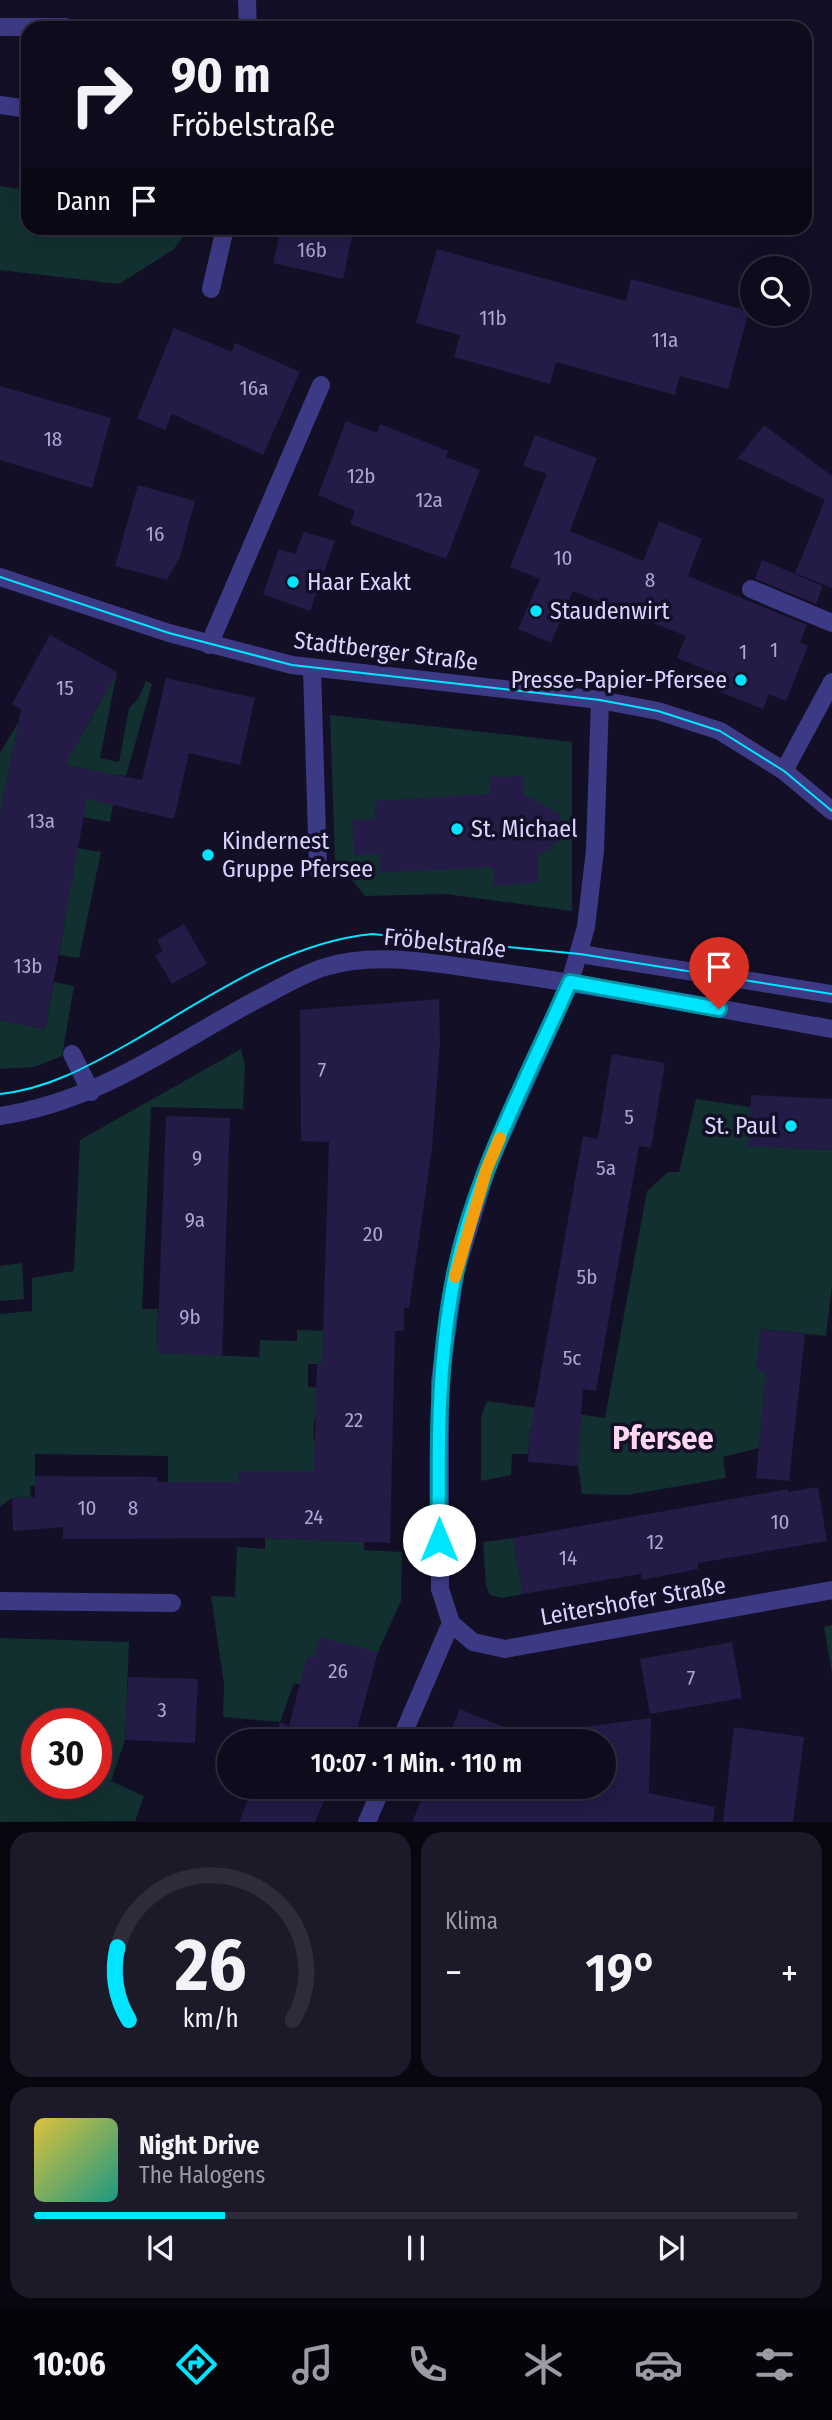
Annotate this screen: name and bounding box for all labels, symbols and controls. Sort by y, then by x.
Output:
text: 90 m [171,46,271,105]
icon: right [56,49,147,140]
text: Fröbelstraße [171,106,335,144]
icon: arrive [125,182,163,220]
text: Dann [56,186,111,217]
house number: 16b [297,237,327,263]
map controls [740,256,810,326]
button: search [740,256,810,326]
house number: 11b [479,305,507,331]
house number: 11a [652,327,678,353]
house number: 16a [240,375,268,401]
house number: 18 [44,426,62,452]
house number: 12b [347,463,375,489]
house number: 12a [415,487,443,513]
house number: 16 [146,521,164,547]
house number: 10 [553,545,573,571]
house number: 8 [645,567,655,593]
place label: Haar Exakt [307,568,411,596]
marker: Haar Exakt [285,574,301,590]
place label: Staudenwirt [550,597,669,625]
marker: Staudenwirt [528,603,544,619]
street label: Stadtberger Straße [292,626,480,676]
house number: 1 [770,637,778,663]
house number: 1 [739,639,747,665]
place label: Presse-Papier-Pfersee [511,666,727,694]
marker: Presse-Papier-Pfersee [733,672,749,688]
house number: 15 [56,675,74,701]
house number: 13a [27,808,55,834]
place label: St. Michael [471,815,578,843]
marker: St. Michael [449,821,465,837]
place label: Kindernest Gruppe Pfersee [222,827,373,883]
marker: Kindernest Gruppe Pfersee [200,847,216,863]
street label: Fröbelstraße [382,923,508,963]
pin [689,937,749,1009]
icon: arrive [700,948,738,986]
house number: 13b [14,953,42,979]
house number: 7 [318,1057,326,1083]
house number: 5 [624,1104,634,1130]
place label: St. Paul [704,1112,777,1140]
marker: St. Paul [783,1118,799,1134]
house number: 9 [192,1145,202,1171]
house number: 5a [596,1155,616,1181]
house number: 9a [185,1207,205,1233]
house number: 20 [363,1221,383,1247]
house number: 5b [577,1264,597,1290]
house number: 9b [179,1304,201,1330]
house number: 5c [563,1345,581,1371]
house number: 22 [345,1407,363,1433]
district label: Pfersee [612,1419,714,1457]
house number: 10 [77,1495,97,1521]
house number: 8 [128,1495,138,1521]
position arrow [402,1503,476,1577]
house number: 24 [304,1504,324,1530]
house number: 10 [770,1509,790,1535]
house number: 12 [646,1529,664,1555]
house number: 14 [559,1545,577,1571]
street label: Leitershofer Straße [538,1571,728,1631]
house number: 26 [328,1658,348,1684]
house number: 7 [687,1665,695,1691]
house number: 3 [157,1697,167,1723]
speed limit sign: 30 [21,1708,112,1799]
text: 10:07 · 1 Min. · 110 m [311,1748,522,1779]
text: Klima [445,1907,498,1935]
text: 26 [174,1923,246,2010]
text: 19° [585,1942,658,2005]
text: − [445,1950,462,1996]
text: + [781,1950,798,1996]
text: km/h [183,2004,238,2034]
text: Night Drive [139,2130,259,2161]
text: The Halogens [139,2161,265,2189]
icon: previous [142,2229,180,2267]
icon: pause [397,2229,435,2267]
icon: next [652,2229,690,2267]
icon: directions [172,2340,221,2389]
icon: music [288,2340,337,2389]
icon: phone [403,2340,452,2389]
icon: climate [519,2340,568,2389]
icon: car [634,2340,683,2389]
icon: filters [750,2340,799,2389]
text: 10:06 [33,2345,106,2383]

